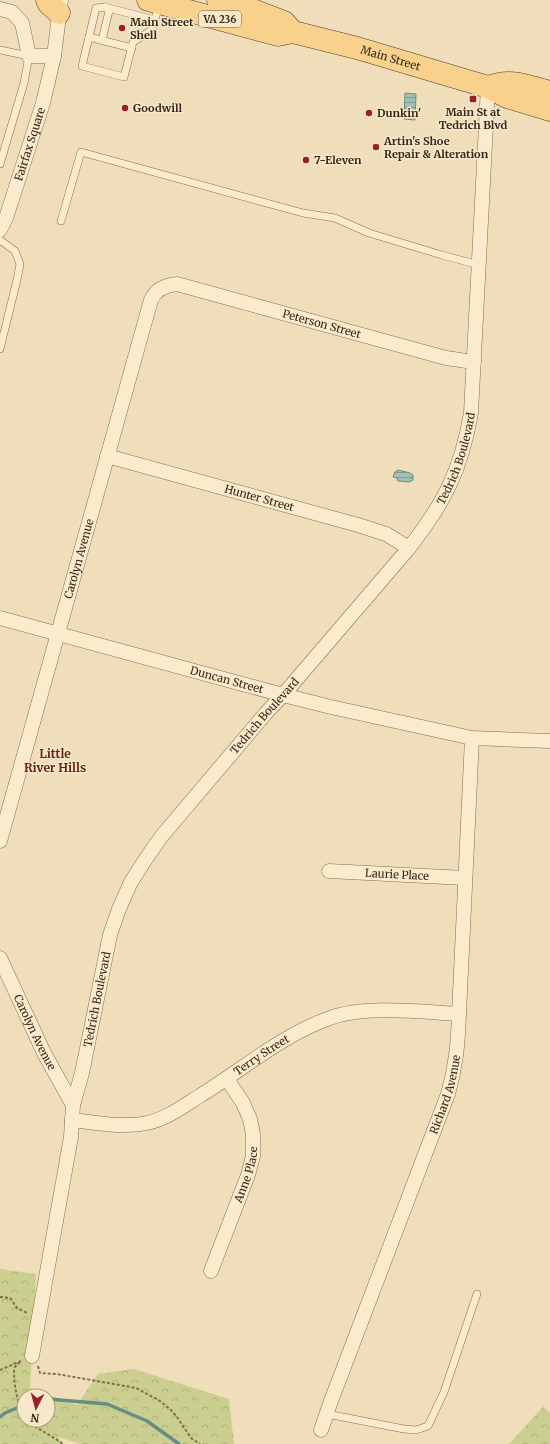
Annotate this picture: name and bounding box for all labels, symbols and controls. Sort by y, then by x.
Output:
road number: VA 236 [199,11,241,27]
place label: Main Street Shell [130,15,194,42]
marker: Main Street Shell [117,23,127,33]
street label: Main Street [359,42,423,74]
marker: Main St at Tedrich Blvd [468,94,478,104]
place label: Goodwill [133,101,183,115]
marker: Goodwill [120,103,130,113]
street label: Fairfax Square [11,105,48,183]
place label: Main St at Tedrich Blvd [439,105,508,132]
place label: Dunkin' [377,106,421,120]
marker: Dunkin' [364,108,374,118]
place label: Artin's Shoe Repair & Alteration [383,134,489,161]
marker: Artin's Shoe Repair & Alteration [371,142,381,152]
place label: 7-Eleven [314,153,362,167]
marker: 7-Eleven [301,155,311,165]
street label: Peterson Street [281,306,363,341]
street label: Tedrich Boulevard [434,411,478,507]
street label: Hunter Street [223,482,296,514]
street label: Carolyn Avenue [61,517,97,600]
street label: Duncan Street [189,663,266,697]
street label: Tedrich Boulevard [227,674,302,757]
district label: Little River Hills [24,746,86,775]
street label: Laurie Place [364,866,430,883]
street label: Tedrich Boulevard [80,950,114,1048]
street label: Carolyn Avenue [11,992,59,1073]
street label: Terry Street [231,1031,292,1078]
street label: Richard Avenue [426,1054,463,1136]
street label: Anne Place [231,1146,260,1206]
north arrow [16,1388,56,1428]
text: N [30,1410,40,1425]

